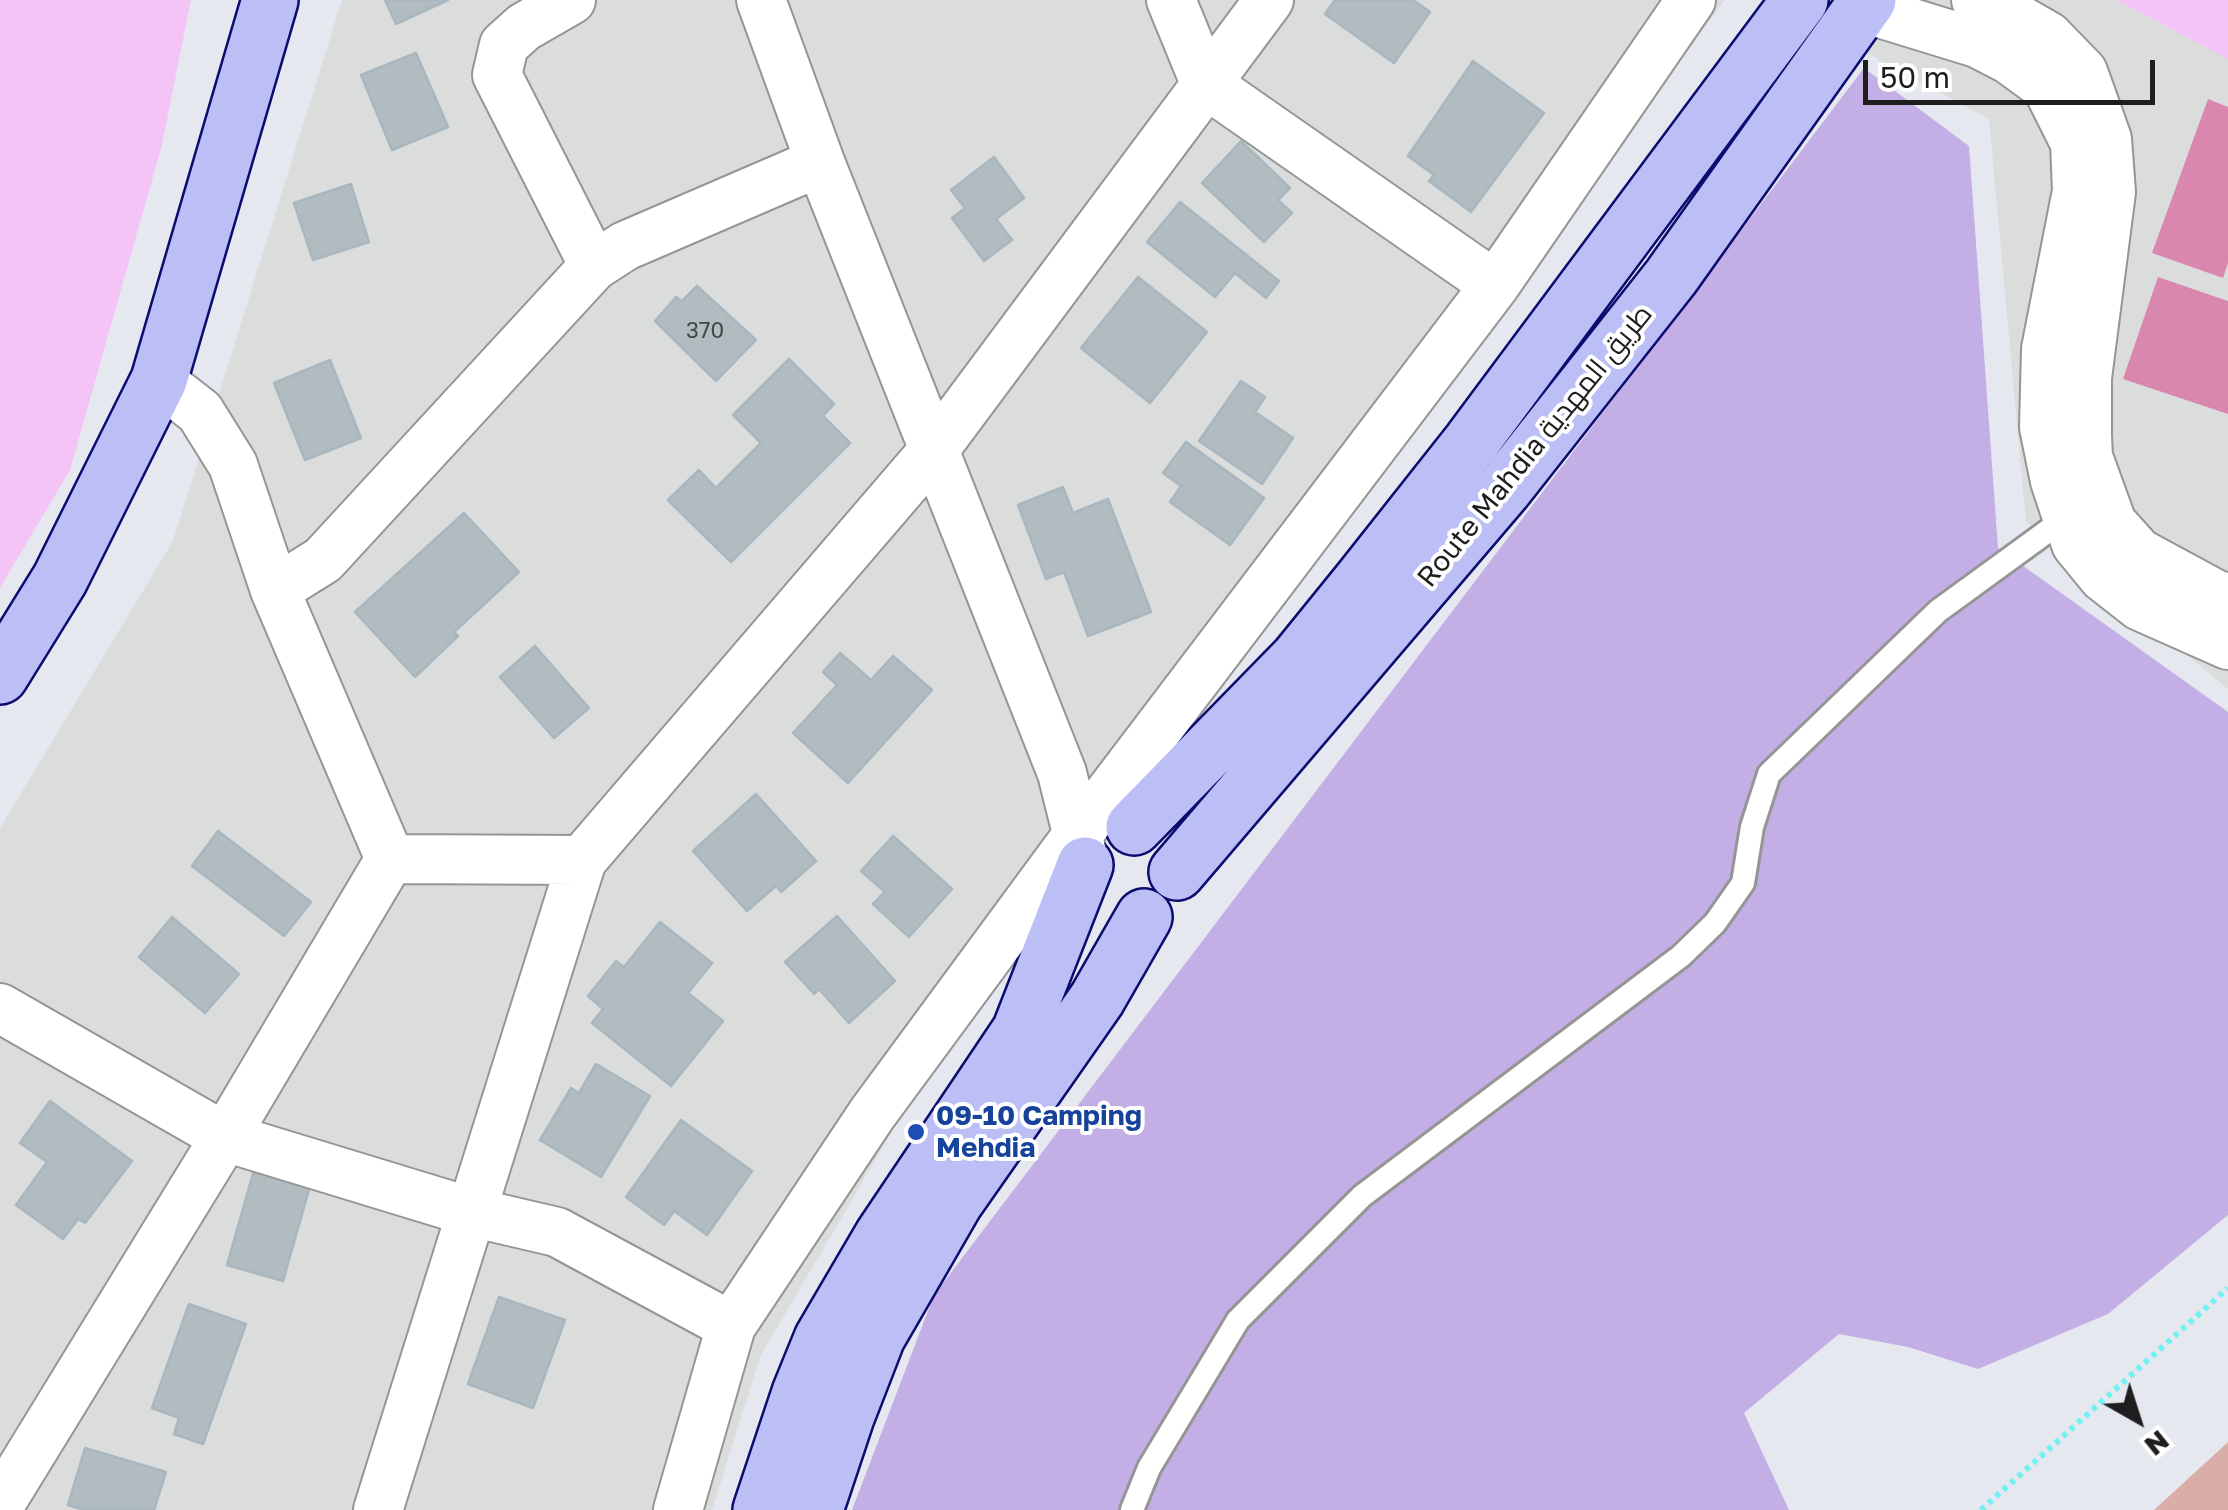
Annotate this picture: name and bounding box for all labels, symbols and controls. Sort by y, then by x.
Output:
scale bar [1868,40,2160,102]
text: 50 m [1880,59,1950,95]
street label: Route Mahdia طريق المهدية [1411,298,1659,594]
house number: 370 [686,318,724,344]
place label: 09-10 Camping Mehdia [936,1099,1142,1165]
marker: 09-10 Camping Mehdia [905,1121,927,1143]
north arrow [2088,1370,2188,1470]
text: N [2139,1424,2176,1463]

